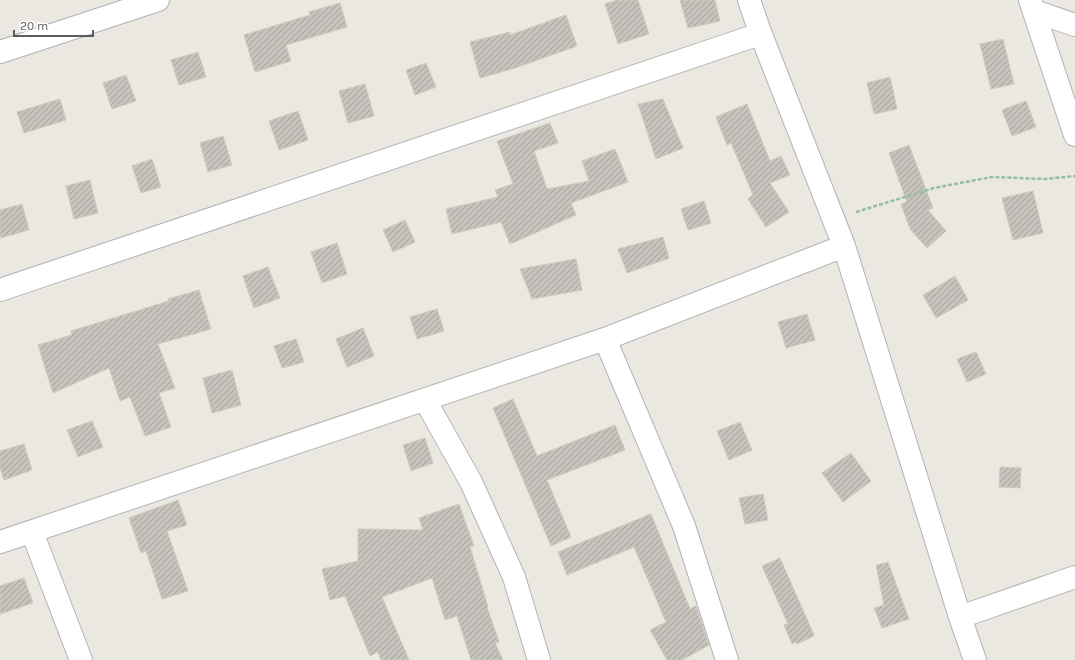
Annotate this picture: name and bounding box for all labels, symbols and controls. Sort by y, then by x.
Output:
scale bar [14,12,93,38]
text: 20 m [20,19,48,33]

